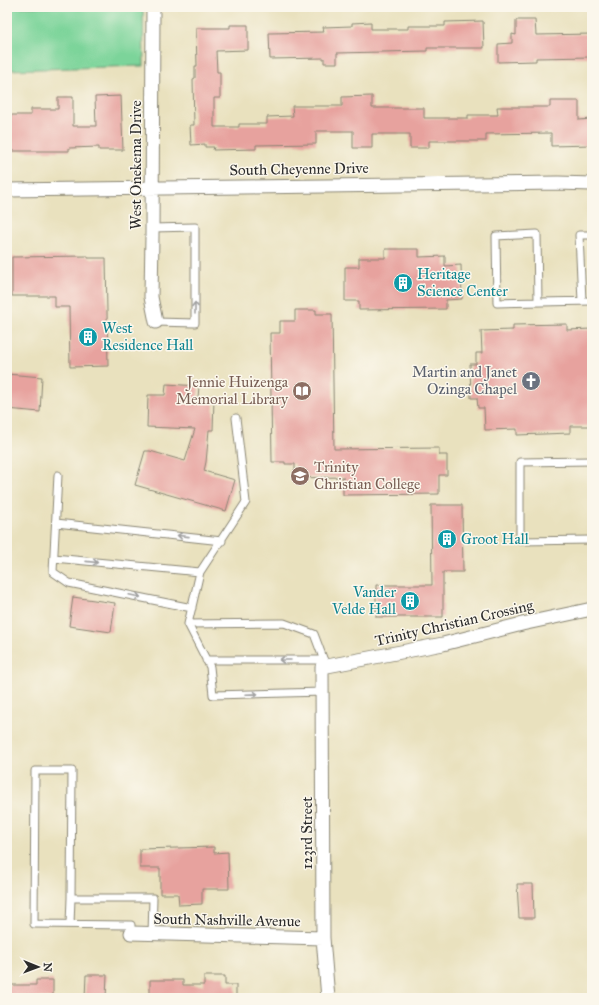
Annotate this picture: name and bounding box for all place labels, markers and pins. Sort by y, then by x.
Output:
place label: Heritage Science Center [417,265,508,300]
building icon: Heritage Science Center [392,272,414,294]
place label: West Residence Hall [102,319,194,354]
building icon: West Residence Hall [77,326,99,348]
place label: Martin and Janet Ozinga Chapel [412,363,518,398]
church icon: Martin and Janet Ozinga Chapel [520,370,542,392]
place label: Jennie Huizenga Memorial Library [176,373,289,408]
library icon: Jennie Huizenga Memorial Library [291,380,313,402]
place label: Trinity Christian College [314,458,420,493]
school or university icon: Trinity Christian College [289,465,311,487]
building icon: Groot Hall [436,528,458,550]
place label: Groot Hall [461,530,530,548]
place label: Vander Velde Hall [331,583,397,618]
building icon: Vander Velde Hall [399,590,421,612]

